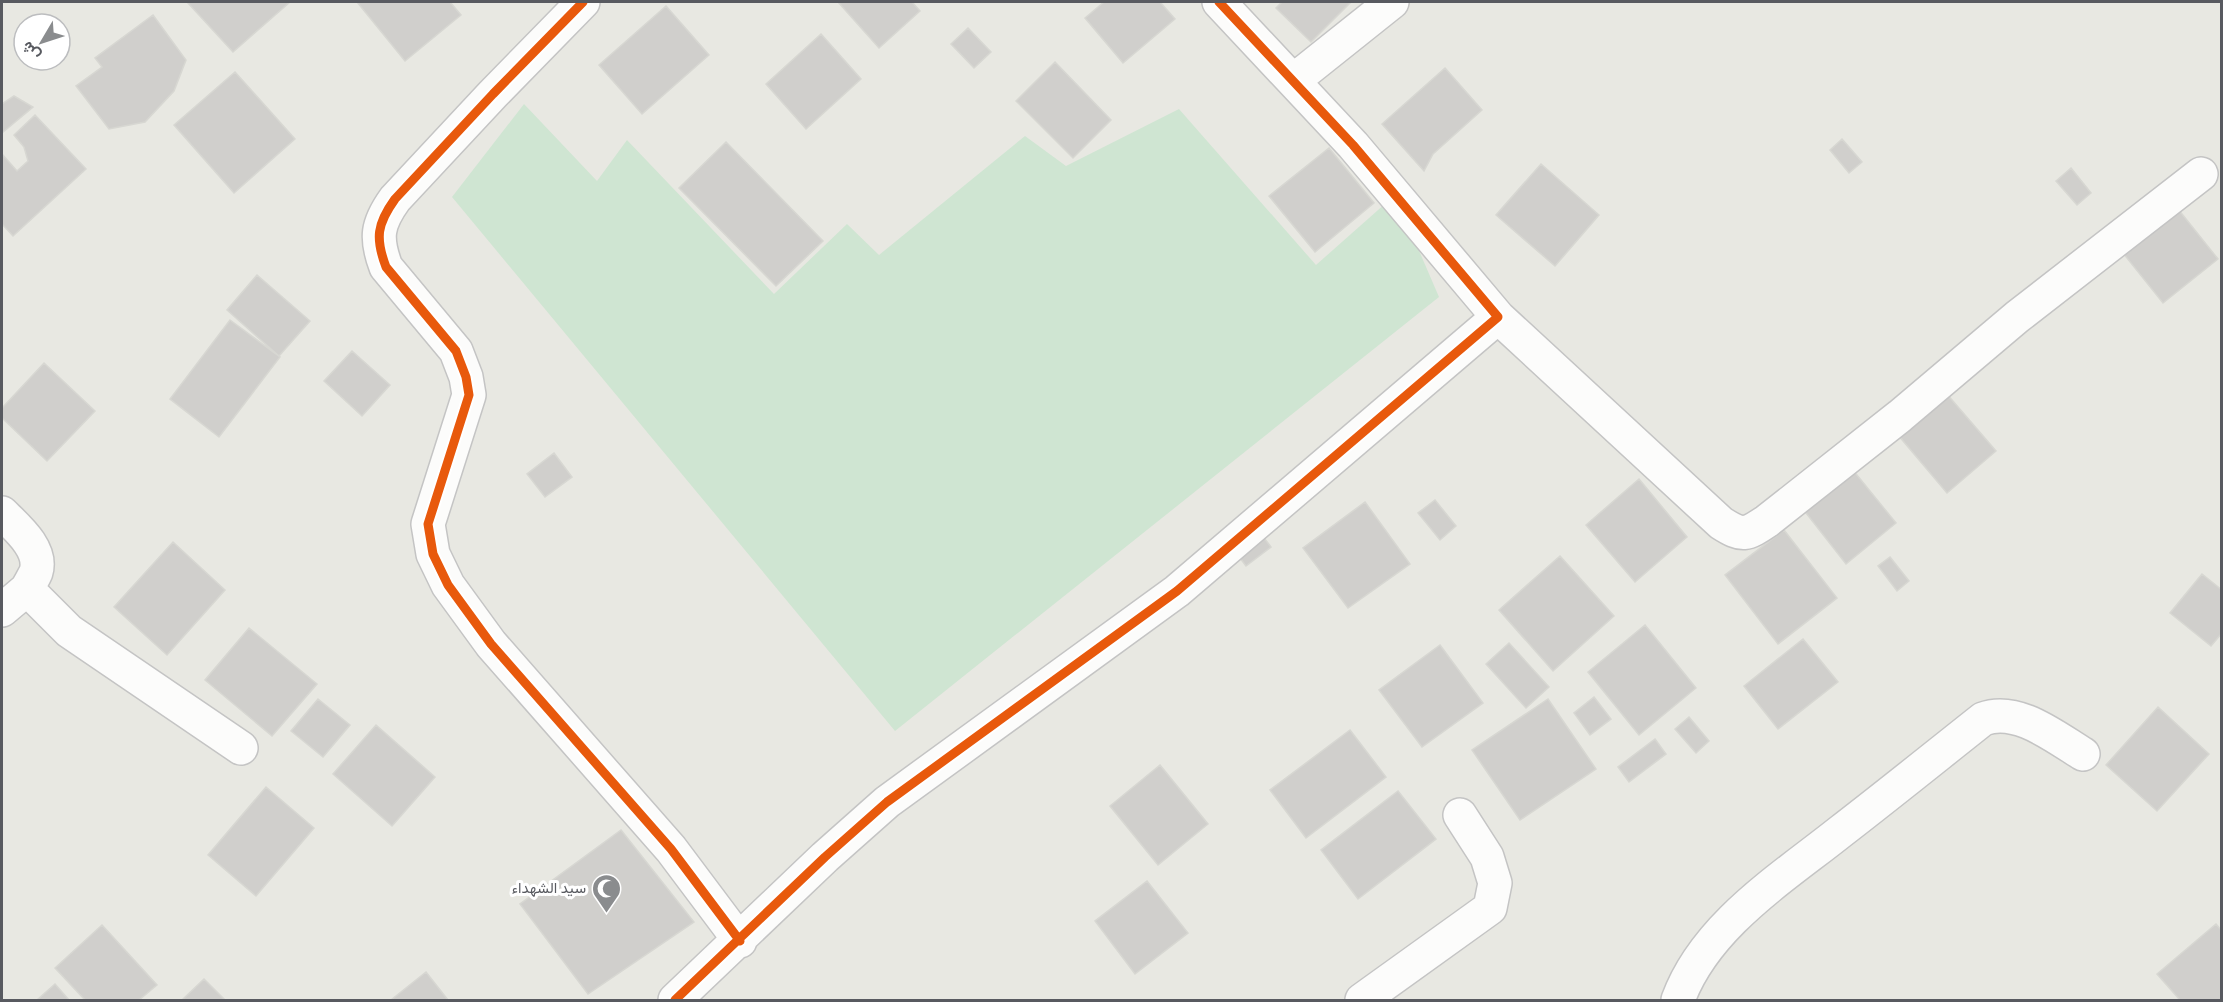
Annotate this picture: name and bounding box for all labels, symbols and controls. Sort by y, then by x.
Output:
north arrow [12,12,72,72]
text: ش [16,37,45,66]
mosque icon: سيد الشهداء [591,872,623,914]
place label: سيد الشهداء [512,877,586,898]

